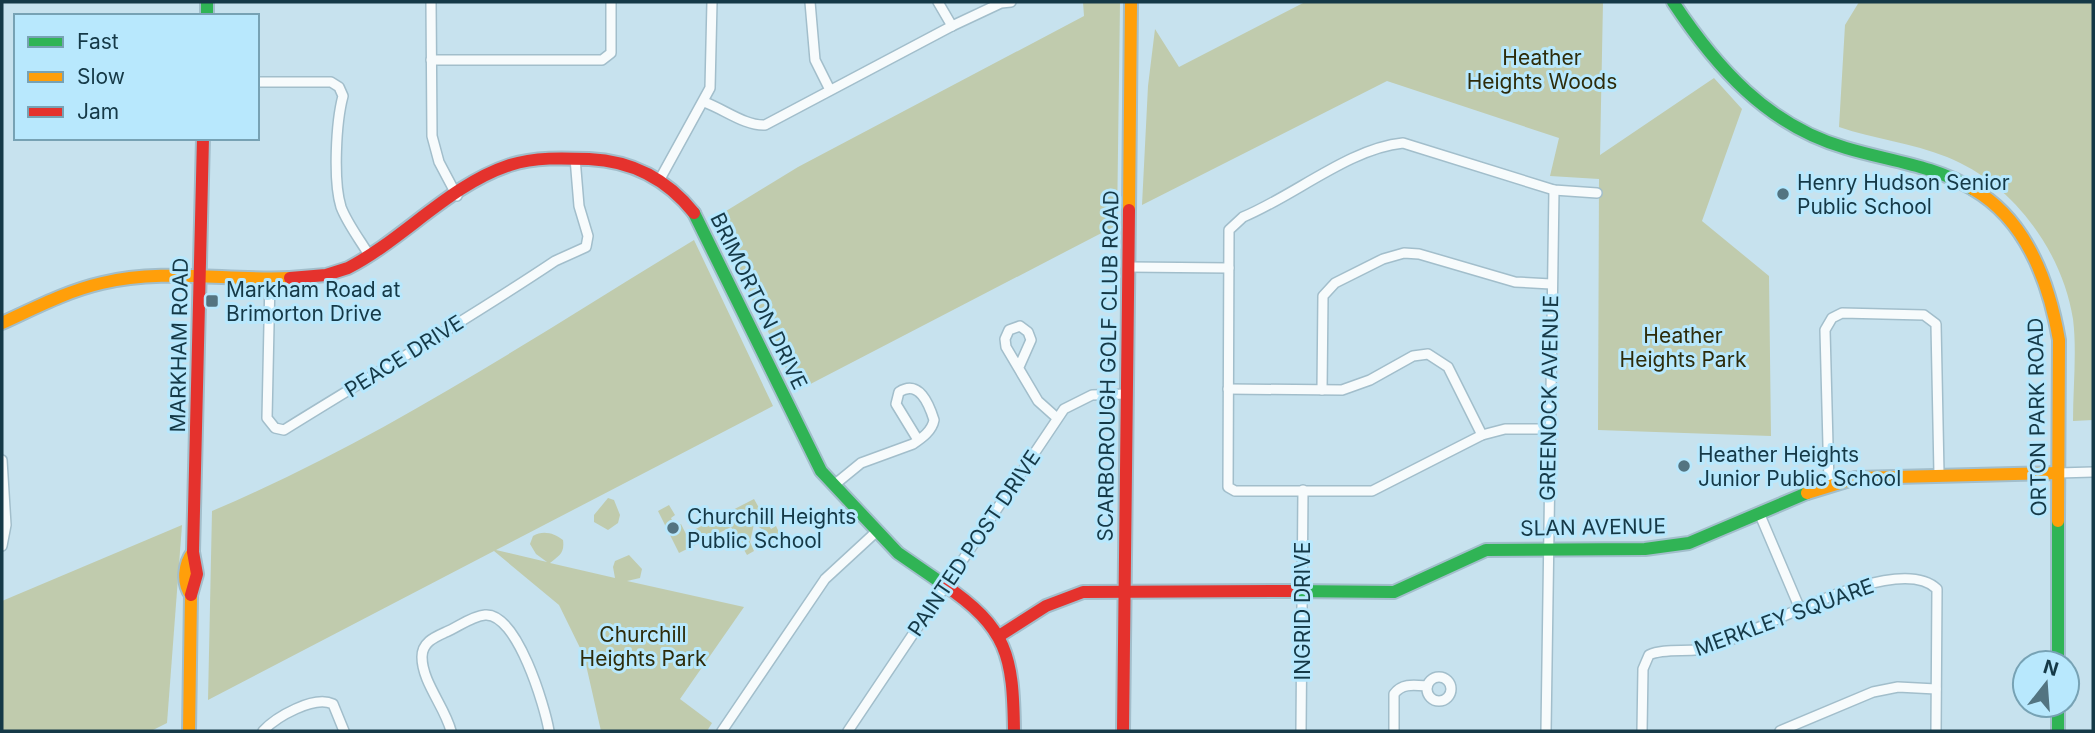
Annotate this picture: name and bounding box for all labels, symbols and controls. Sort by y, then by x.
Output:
legend [14,14,259,140]
text: Fast [77,29,119,54]
park label: Heather Heights Woods [1467,45,1617,94]
text: Slow [77,64,125,89]
text: Jam [77,99,119,124]
place label: Henry Hudson Senior Public School [1797,170,2010,219]
marker: Henry Hudson Senior Public School [1775,186,1791,202]
street label: SCARBOROUGH GOLF CLUB ROAD [1092,190,1124,542]
street label: BRIMORTON DRIVE [705,209,813,393]
street label: MARKHAM ROAD [165,258,193,432]
place label: Markham Road at Brimorton Drive [226,277,400,326]
marker: Markham Road at Brimorton Drive [204,293,220,309]
street label: GREENOCK AVENUE [1535,295,1563,501]
street label: PEACE DRIVE [340,310,468,402]
street label: ORTON PARK ROAD [2023,317,2051,517]
park label: Heather Heights Park [1620,323,1747,372]
place label: Heather Heights Junior Public School [1698,442,1901,491]
street label: PAINTED POST DRIVE [902,445,1046,641]
marker: Heather Heights Junior Public School [1676,458,1692,474]
place label: Churchill Heights Public School [687,504,856,553]
street label: SLAN AVENUE [1520,513,1666,541]
marker: Churchill Heights Public School [665,520,681,536]
street label: INGRID DRIVE [1290,542,1315,680]
street label: MERKLEY SQUARE [1691,573,1877,661]
park label: Churchill Heights Park [580,622,707,671]
north arrow [2011,649,2081,719]
text: N [2041,655,2061,681]

